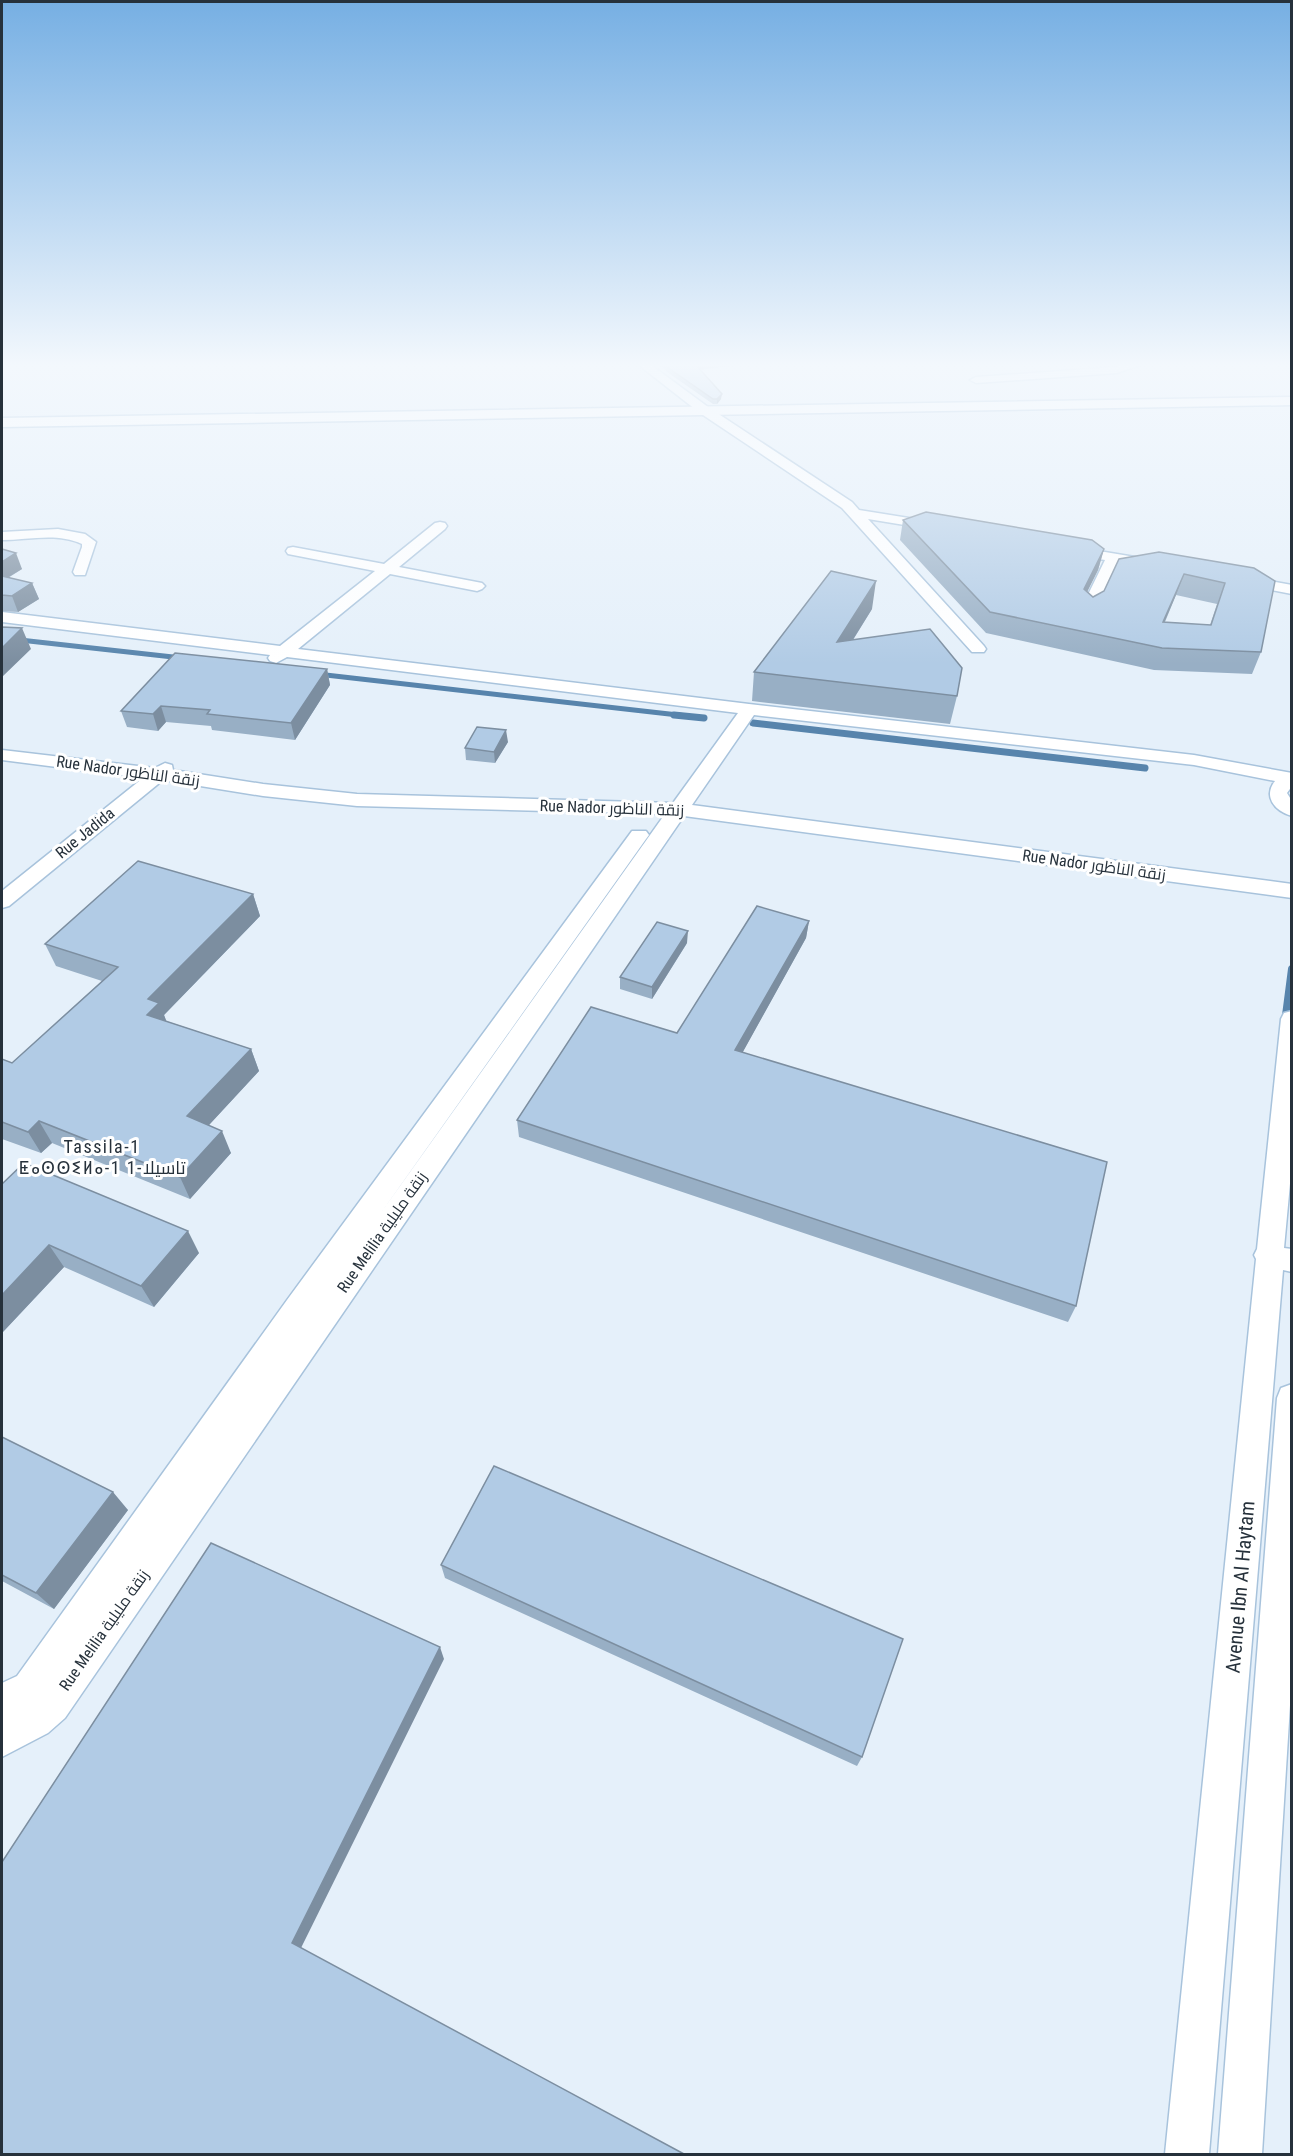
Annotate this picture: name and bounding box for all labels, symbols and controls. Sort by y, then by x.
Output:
street label: Rue Nador زنقة الناظور [55,752,201,790]
street label: Rue Nador زنقة الناظور [539,796,685,820]
street label: Rue Jadida [52,804,118,862]
street label: Rue Nador زنقة الناظور [1021,846,1167,884]
district label: Tassila-1 ⵟⴰⵙⵙⵉⵍⴰ-1 1-تاسيلا [19,1136,186,1178]
street label: Rue Melilia زنقة مليلية [333,1168,431,1296]
street label: Avenue Ibn Al Haytam [1221,1500,1259,1674]
street label: Rue Melilia زنقة مليلية [55,1566,153,1694]

